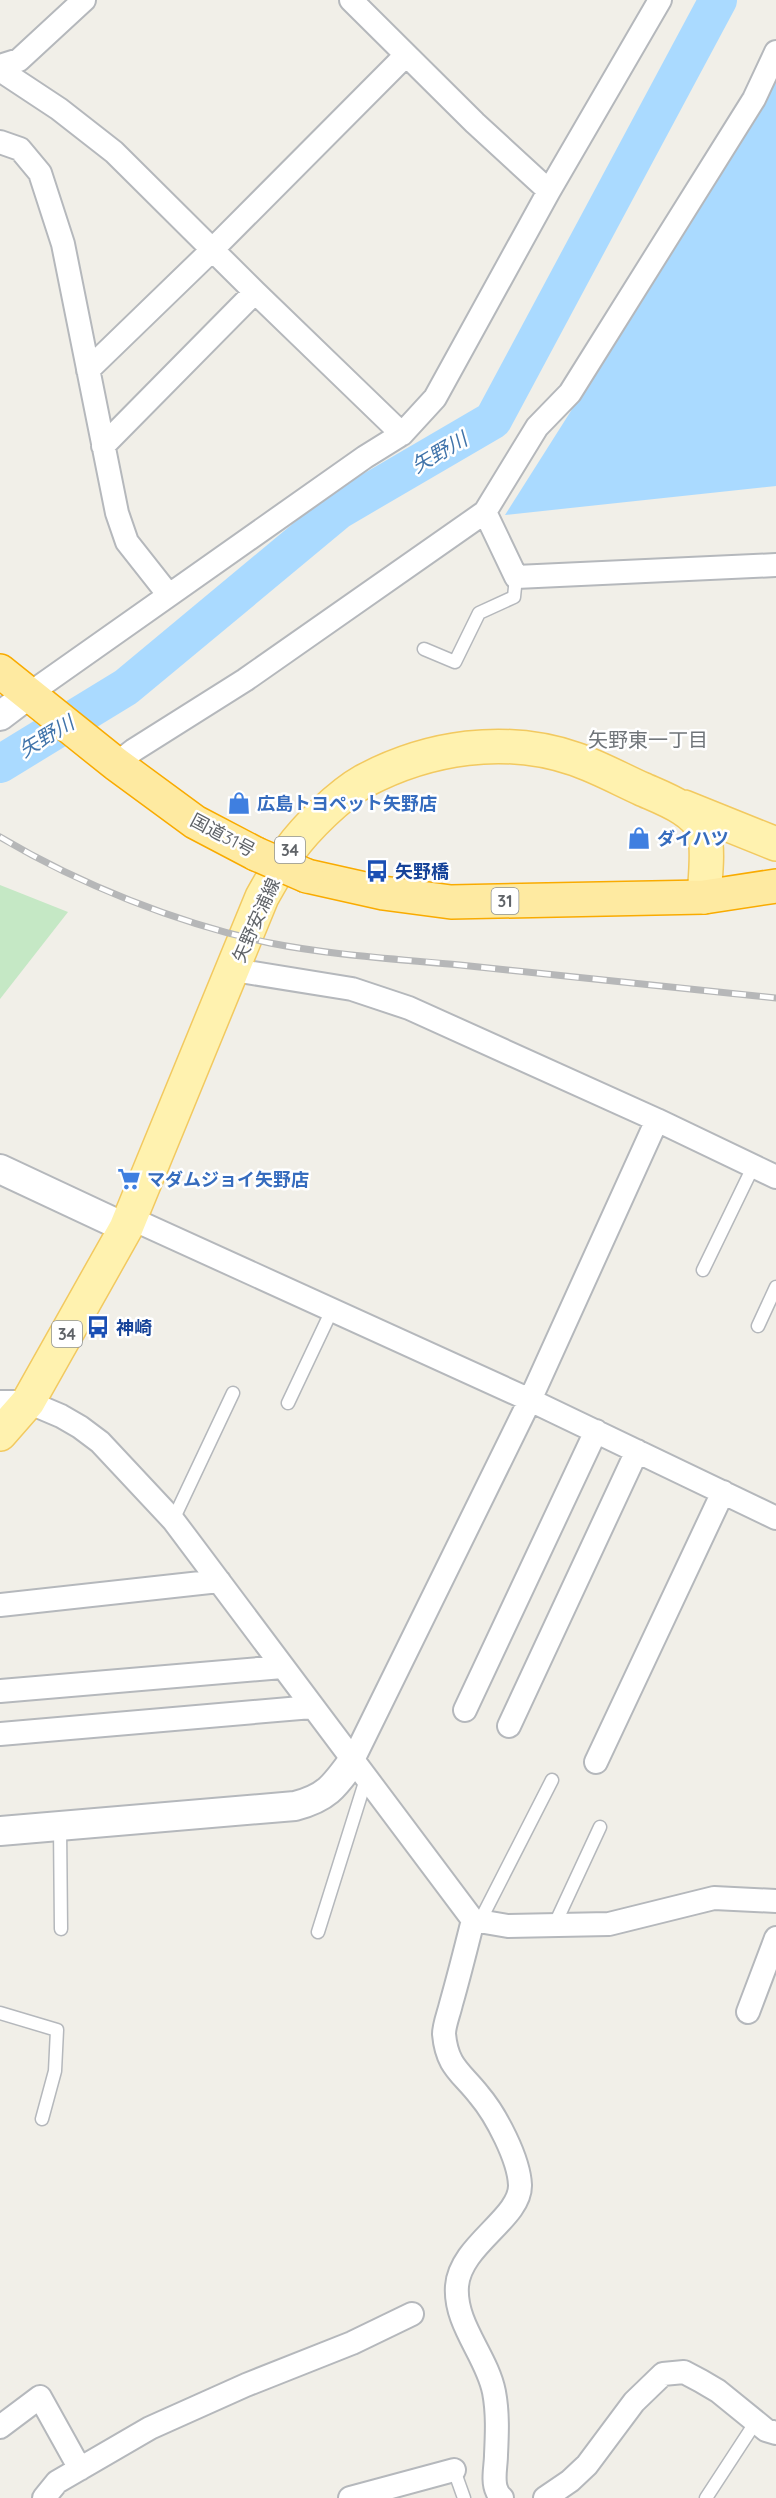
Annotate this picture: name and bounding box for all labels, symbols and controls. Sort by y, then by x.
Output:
water label: 矢野川 [407,425,473,478]
water label: 矢野川 [14,709,80,762]
district label: 矢野東一丁目 [588,727,708,752]
shop icon: 広島トヨペット矢野店 [226,790,252,816]
place label: 広島トヨペット矢野店 [257,792,437,815]
street label: 国道31号 [187,808,259,862]
shop icon: ダイハツ [626,825,652,851]
place label: ダイハツ [657,827,729,850]
road number: 34 [275,837,305,863]
bus stop icon: 矢野橋 [364,858,390,884]
place label: 矢野橋 [395,860,449,883]
street label: 矢野安浦線 [227,874,285,966]
road number: 31 [492,888,518,914]
supermarket icon: マダムジョイ矢野店 [116,1166,142,1192]
place label: マダムジョイ矢野店 [147,1168,309,1191]
bus stop icon: 神崎 [85,1314,111,1340]
place label: 神崎 [116,1316,152,1339]
road number: 34 [52,1321,82,1347]

